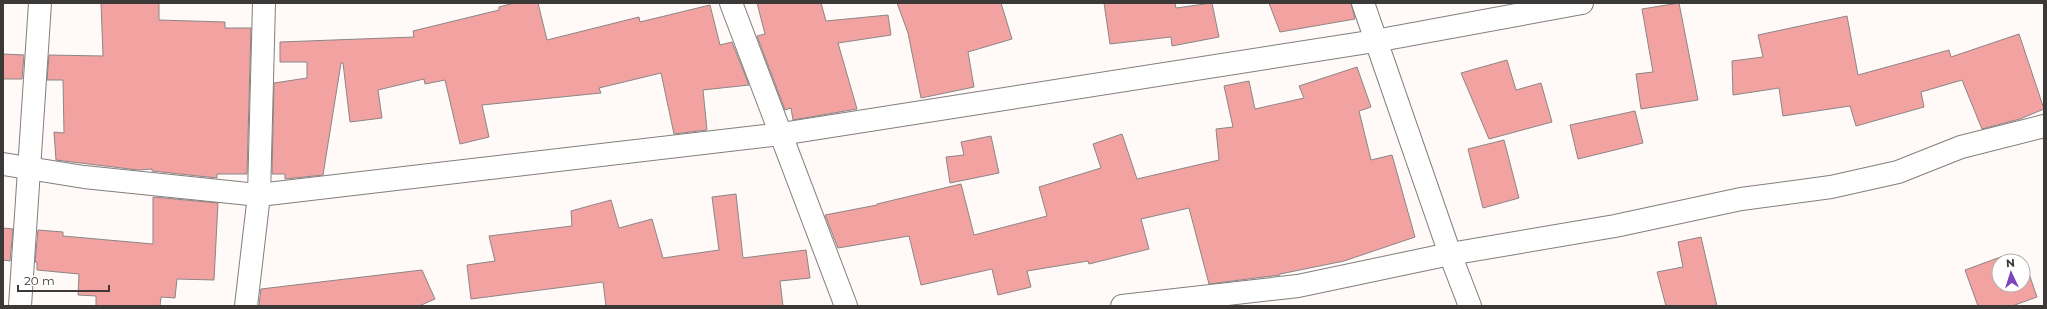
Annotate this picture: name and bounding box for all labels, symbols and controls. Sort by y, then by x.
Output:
north arrow [1991,253,2031,293]
text: N [2005,256,2015,270]
scale bar [18,267,109,293]
text: 20 m [24,273,55,288]

